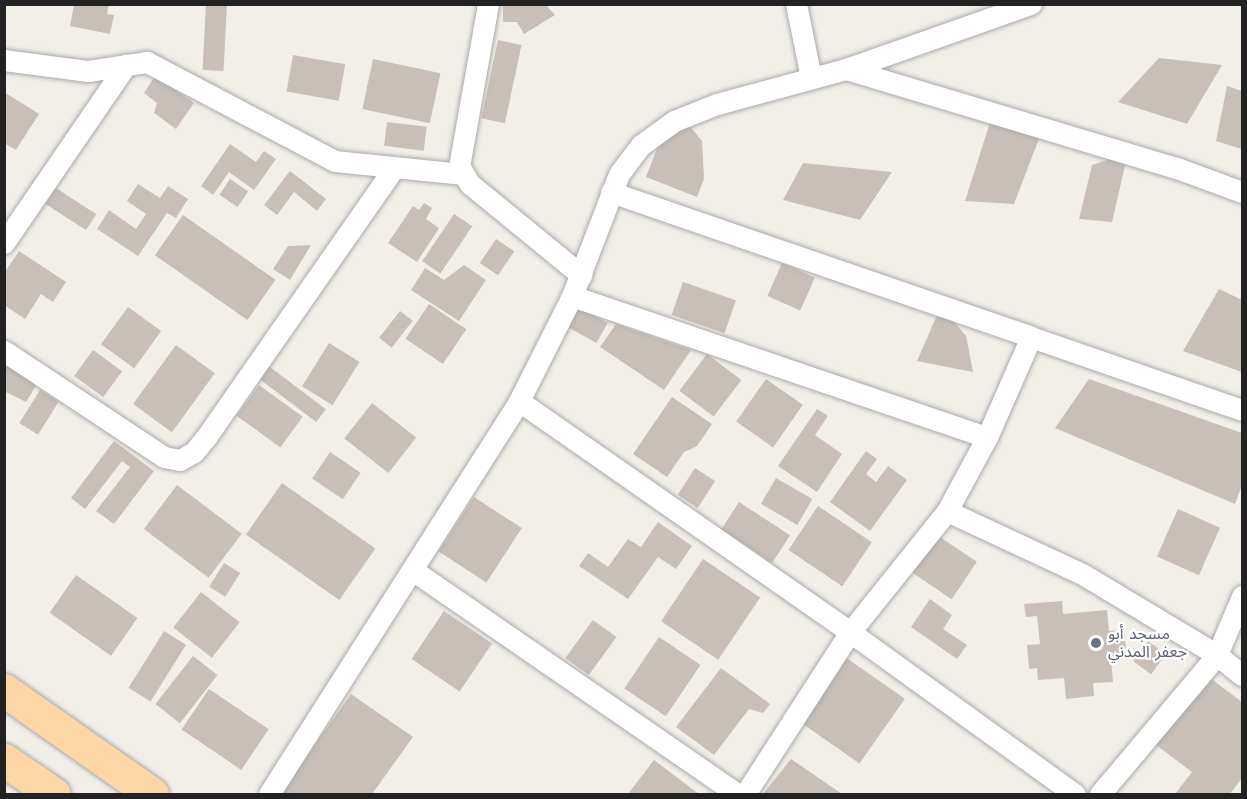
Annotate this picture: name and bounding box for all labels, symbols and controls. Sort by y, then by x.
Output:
place label: مسجد أبو جعفر المدني [1108,624,1187,662]
marker: مسجد أبو جعفر المدني [1089,636,1103,650]

